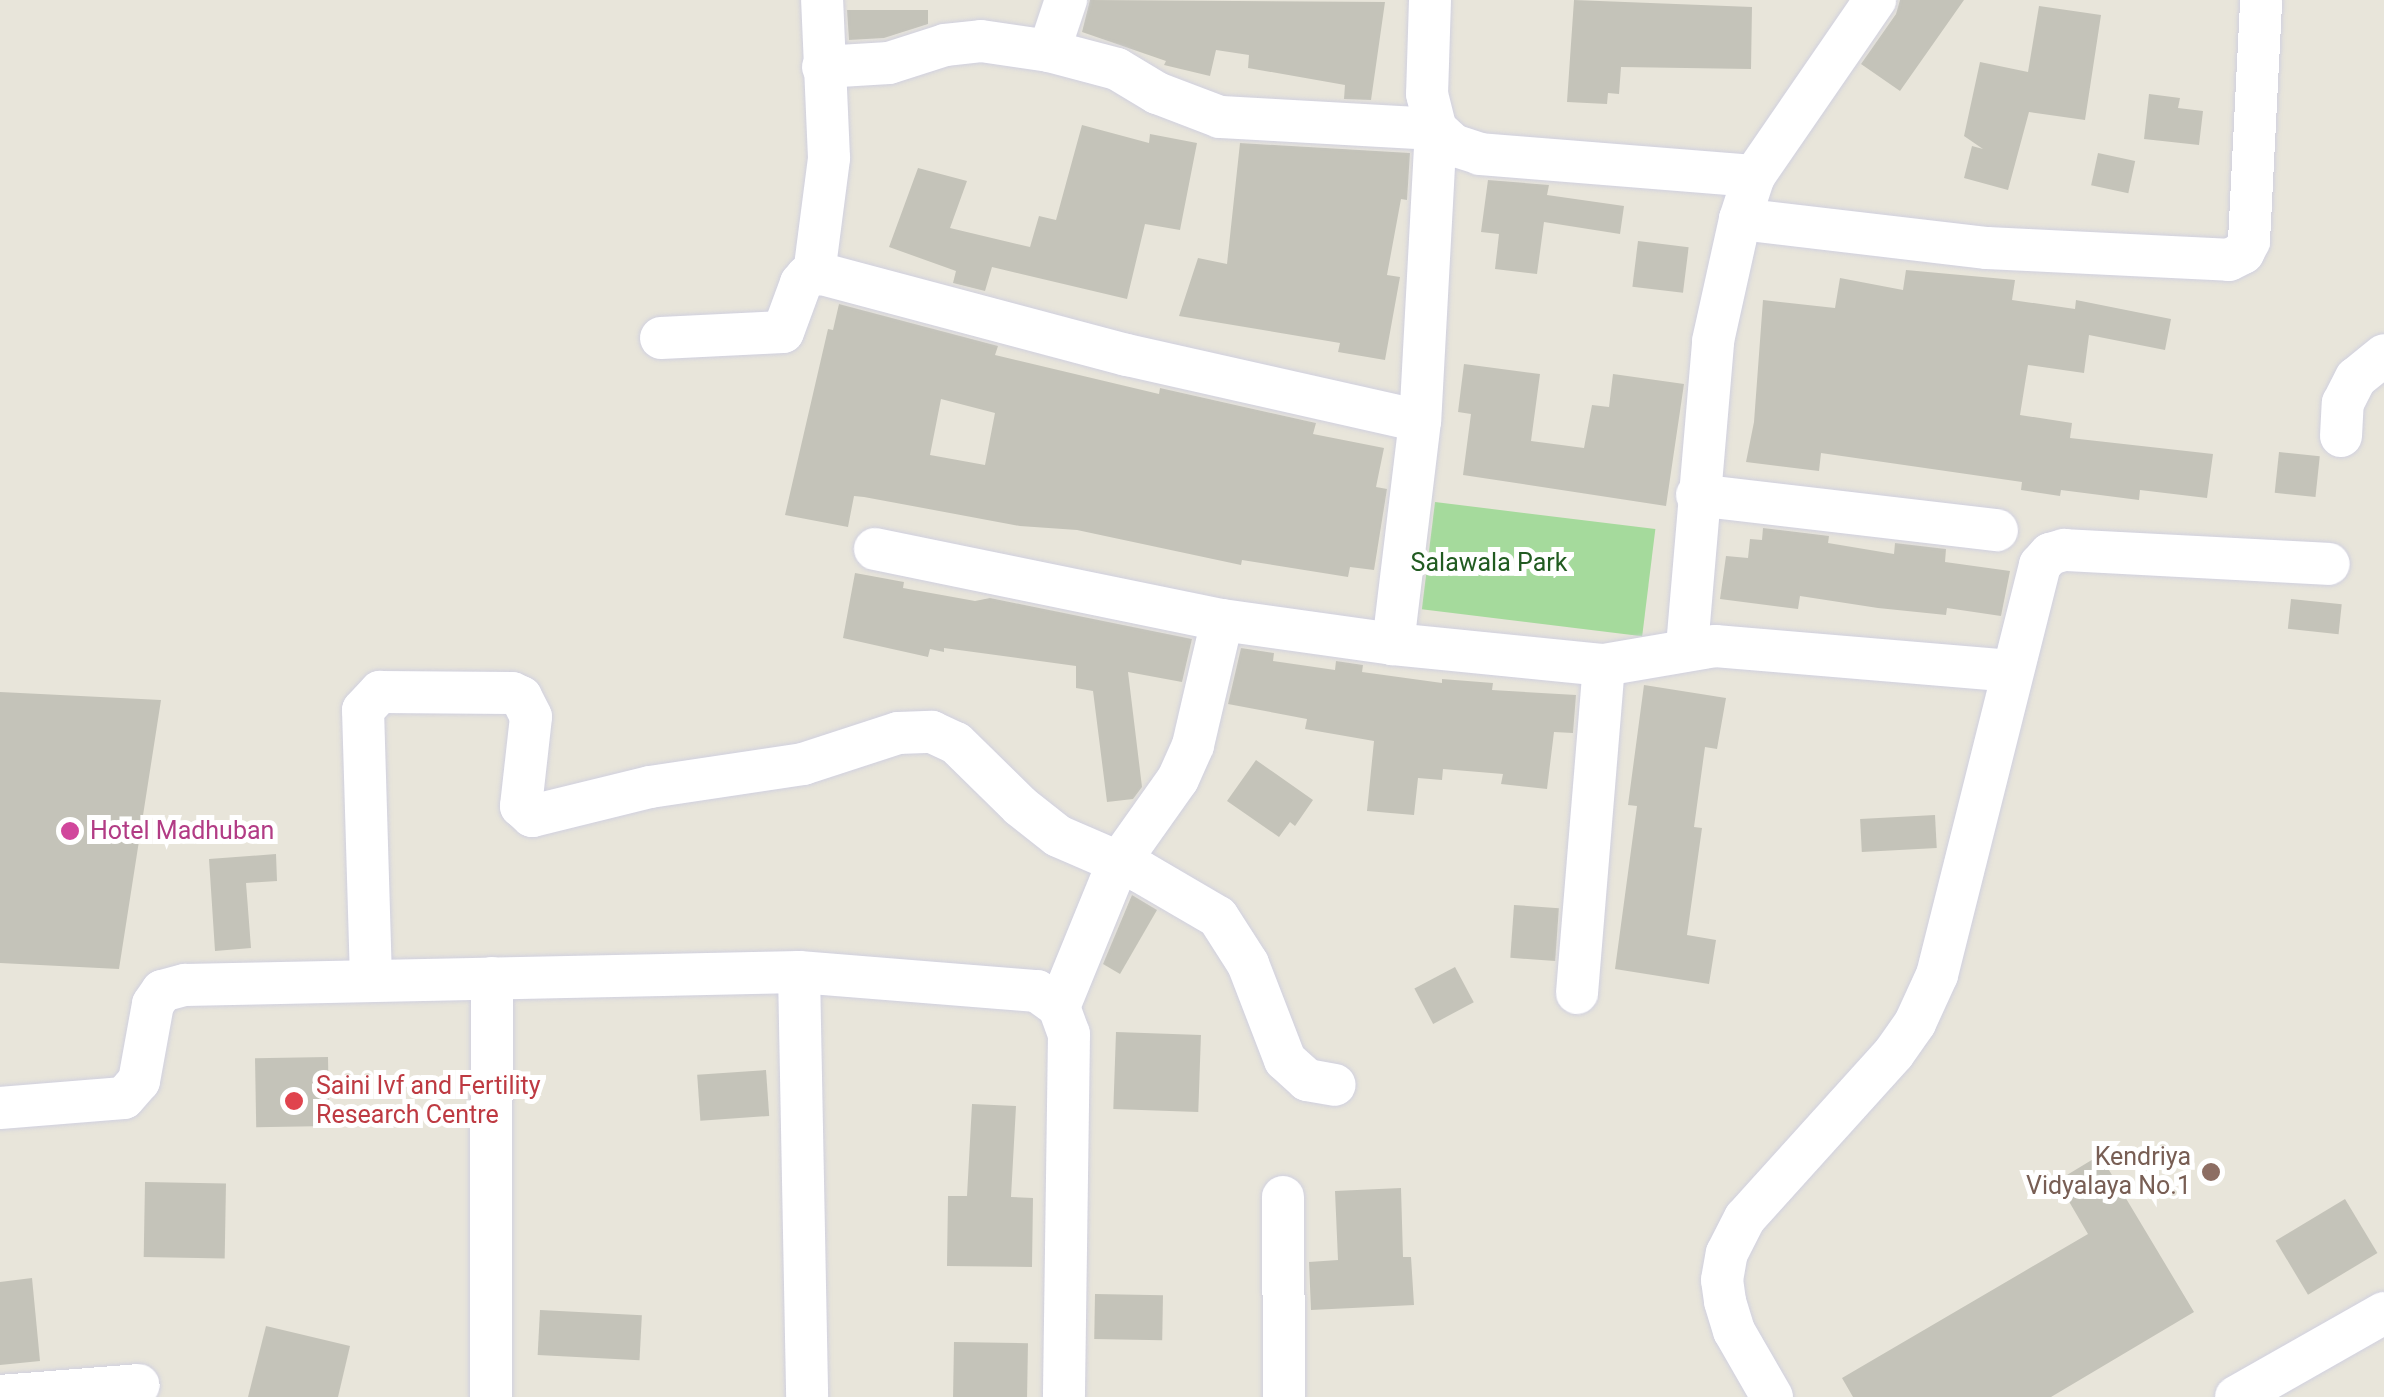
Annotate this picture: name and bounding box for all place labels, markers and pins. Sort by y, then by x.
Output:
place label: Hotel Madhuban [90,816,274,846]
marker: Hotel Madhuban [59,820,81,842]
place label: Saini Ivf and Fertility Research Centre [316,1072,541,1131]
marker: Saini Ivf and Fertility Research Centre [281,1088,307,1114]
place label: Kendriya Vidyalaya No.1 [2026,1143,2191,1202]
marker: Kendriya Vidyalaya No.1 [2200,1161,2222,1183]

